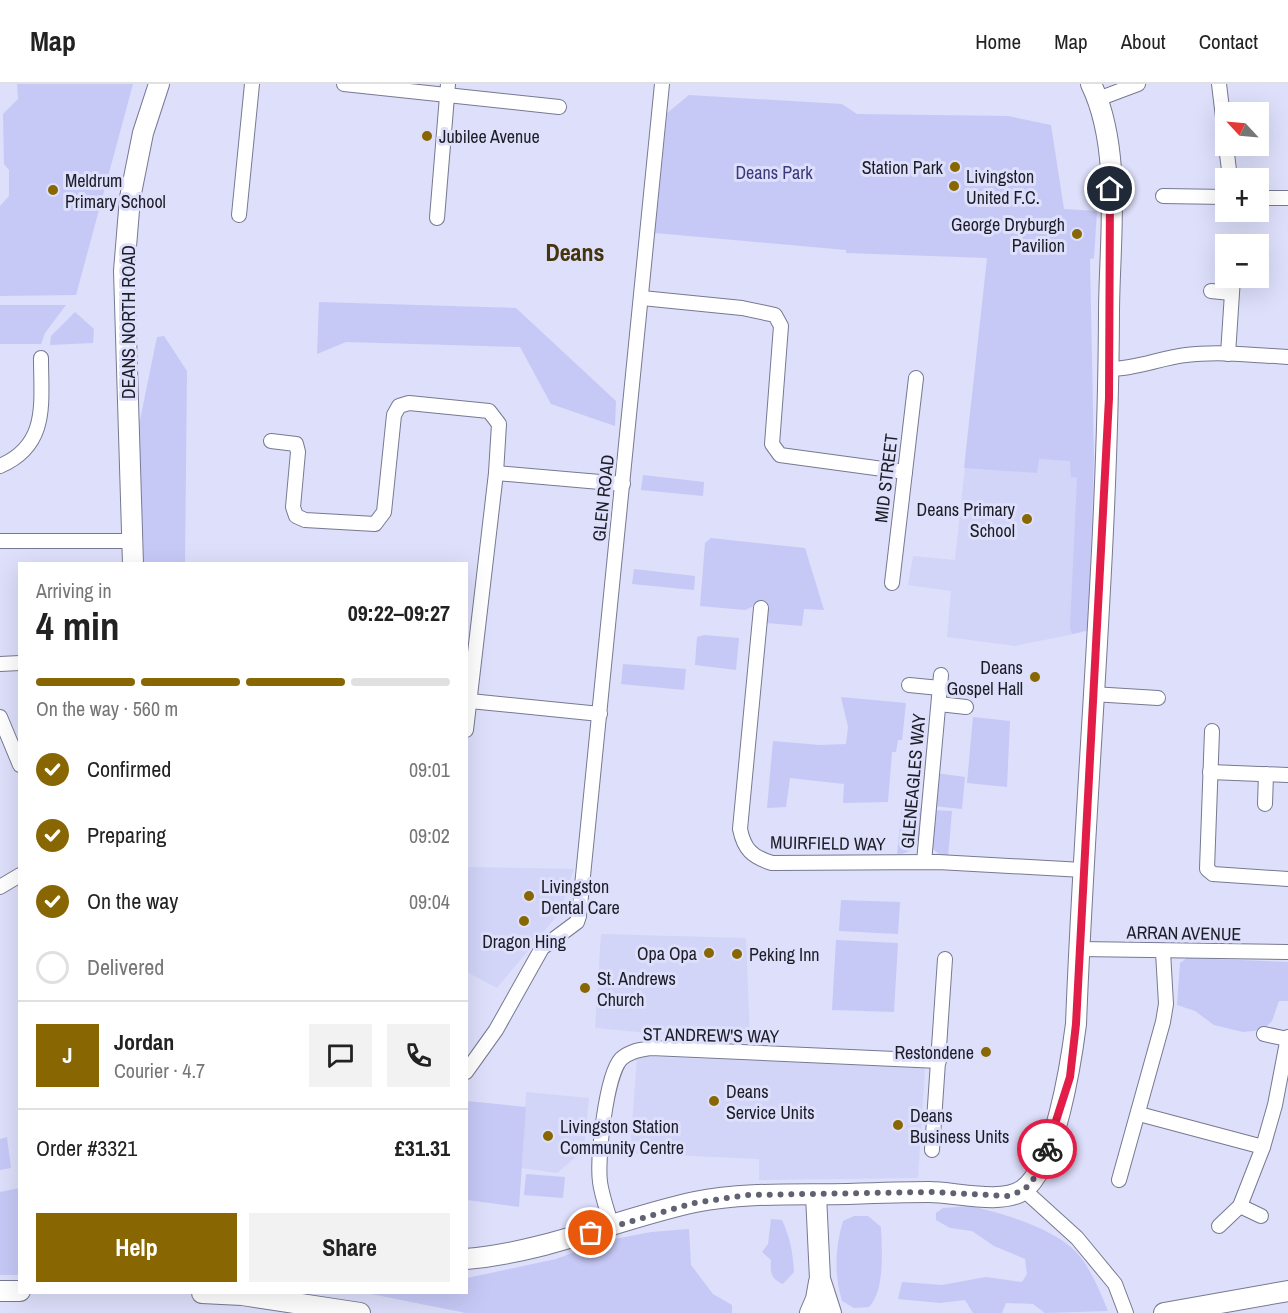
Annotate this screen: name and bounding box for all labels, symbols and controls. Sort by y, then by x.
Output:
text: Map [30,22,76,60]
text: Home [975,27,1021,56]
text: Map [1054,27,1088,56]
text: About [1121,27,1166,56]
text: Contact [1199,27,1258,56]
north arrow [1215,102,1269,156]
map controls [1215,102,1269,288]
place label: Jubilee Avenue [439,124,540,149]
marker: Jubilee Avenue [420,129,434,143]
place label: Station Park [862,155,944,180]
park label: Deans Park [735,160,813,185]
marker: Station Park [948,160,962,174]
pin [1084,163,1135,214]
place label: Livingston United F.C. [966,164,1040,210]
place label: Meldrum Primary School [65,168,166,214]
button: + [1215,168,1269,222]
icon: home [1093,172,1126,205]
marker: Livingston United F.C. [947,179,961,193]
marker: Meldrum Primary School [46,183,60,197]
place label: George Dryburgh Pavilion [951,212,1065,258]
marker: George Dryburgh Pavilion [1070,227,1084,241]
button: − [1215,234,1269,288]
district label: Deans [545,236,605,268]
street label: DEANS NORTH ROAD [116,245,141,399]
street label: MID STREET [868,432,904,524]
street label: GLEN ROAD [586,453,620,543]
place label: Deans Primary School [917,497,1016,543]
marker: Deans Primary School [1020,512,1034,526]
text: Arriving in [36,577,112,604]
text: 09:22–09:27 [348,598,450,628]
text: 4 min [36,600,120,652]
place label: Deans Gospel Hall [947,655,1023,701]
marker: Deans Gospel Hall [1028,670,1042,684]
text: On the way · 560 m [36,695,178,722]
street label: GLENEAGLES WAY [895,712,931,850]
icon: check [36,753,69,786]
text: Confirmed [87,754,171,784]
text: 09:01 [409,756,450,783]
icon: check [36,819,69,852]
text: Preparing [87,820,166,850]
text: 09:02 [409,822,450,849]
street label: MUIRFIELD WAY [770,829,886,857]
place label: Livingston Dental Care [541,874,620,920]
icon: check [36,885,69,918]
text: On the way [87,886,178,916]
text: 09:04 [409,888,450,915]
marker: Livingston Dental Care [522,889,536,903]
marker: Dragon Hing [517,914,531,928]
street label: ARRAN AVENUE [1126,919,1241,946]
place label: Dragon Hing [482,929,567,954]
place label: Opa Opa [637,941,697,966]
place label: Peking Inn [749,942,820,967]
marker: Opa Opa [702,946,716,960]
marker: Peking Inn [730,947,744,961]
text: Delivered [87,952,164,982]
place label: St. Andrews Church [597,966,676,1012]
marker: St. Andrews Church [578,981,592,995]
street label: ST ANDREW'S WAY [643,1021,779,1049]
button: chat [309,1024,372,1087]
button: phone [387,1024,450,1087]
text: Jordan [114,1027,174,1057]
text: J [62,1040,73,1070]
place label: Restondene [894,1040,974,1065]
marker: Restondene [979,1045,993,1059]
text: Courier · 4.7 [114,1057,205,1084]
place label: Deans Service Units [726,1079,815,1125]
marker: Deans Service Units [707,1094,721,1108]
place label: Deans Business Units [910,1103,1009,1149]
place label: Livingston Station Community Centre [560,1114,684,1160]
marker: Deans Business Units [891,1118,905,1132]
courier [1017,1119,1077,1179]
marker: Livingston Station Community Centre [541,1129,555,1143]
text: Order #3321 [36,1133,137,1163]
text: £31.31 [395,1133,450,1163]
icon: bike [1031,1133,1064,1166]
pin [565,1207,616,1258]
button: Help [36,1213,237,1282]
button: Share [249,1213,450,1282]
icon: bag [574,1216,607,1249]

